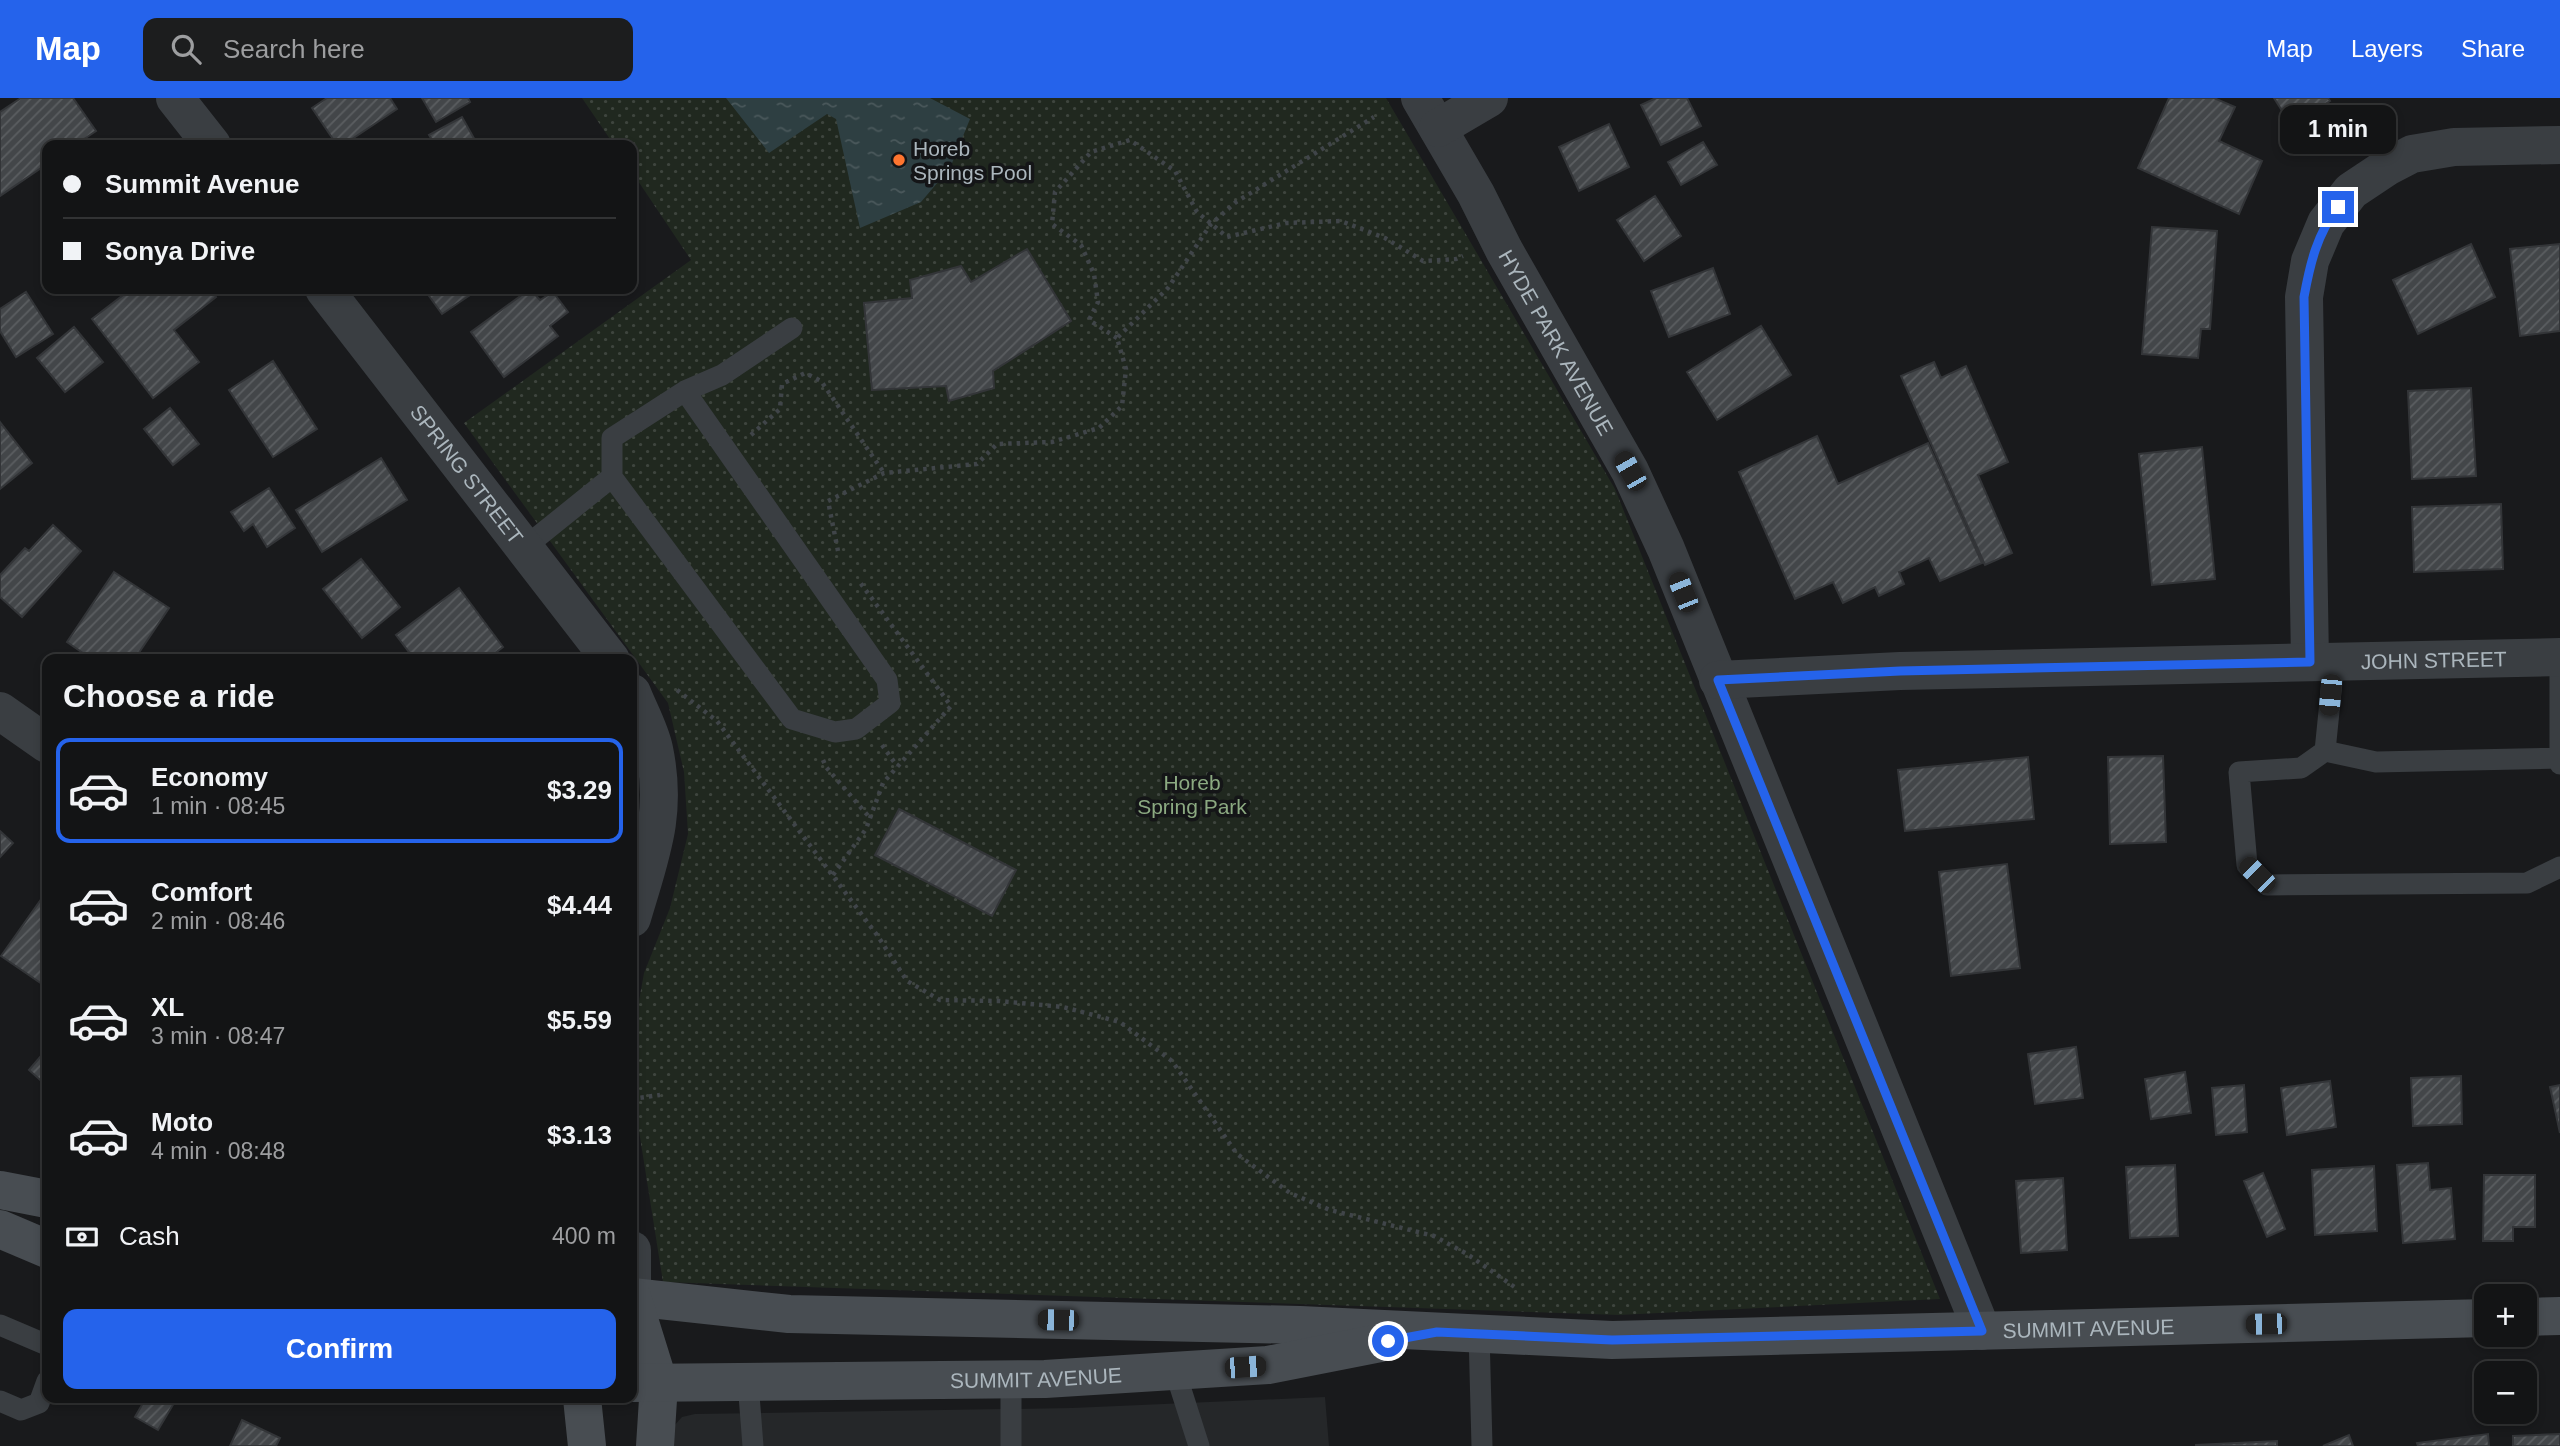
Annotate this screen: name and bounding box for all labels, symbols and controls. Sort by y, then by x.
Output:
search box [143,18,633,81]
text: Map [35,30,101,67]
icon: search [167,30,205,68]
text: Search here [223,34,365,64]
text: Map [2266,35,2313,62]
text: Layers [2351,35,2423,62]
text: Share [2461,35,2525,62]
callout: 1 min [2280,105,2396,154]
text: 1 min [2308,116,2368,142]
place label: Horeb Springs Pool [913,137,1032,184]
marker: Horeb Springs Pool [891,152,907,168]
text: Summit Avenue [105,169,300,199]
route end [2322,191,2354,223]
text: Sonya Drive [105,236,255,266]
street label: HYDE PARK AVENUE [1495,246,1618,439]
street label: SPRING STREET [406,400,528,548]
car [1611,448,1650,494]
car [1666,569,1701,615]
street label: JOHN STREET [2360,647,2507,673]
car [2318,673,2343,717]
text: Choose a ride [63,678,275,714]
icon: car [67,759,130,822]
text: Economy [151,762,268,792]
park label: Horeb Spring Park [1137,771,1247,818]
text: $3.29 [547,775,612,805]
text: 1 min · 08:45 [151,793,285,819]
car [2235,853,2280,897]
icon: car [67,874,130,937]
text: Comfort [151,877,252,907]
text: $4.44 [547,890,612,920]
text: 2 min · 08:46 [151,908,285,934]
icon: car [67,989,130,1052]
text: XL [151,992,184,1022]
text: $5.59 [547,1005,612,1035]
text: 3 min · 08:47 [151,1023,285,1049]
icon: car [67,1104,130,1167]
text: Moto [151,1107,213,1137]
text: $3.13 [547,1120,612,1150]
text: 4 min · 08:48 [151,1138,285,1164]
icon: cash [63,1218,101,1256]
text: Cash [119,1221,180,1251]
text: 400 m [552,1223,616,1249]
map controls [2474,1284,2537,1424]
button: + [2474,1284,2537,1347]
button: Confirm [63,1309,616,1389]
car [1037,1309,1080,1331]
car [2245,1313,2288,1335]
street label: SUMMIT AVENUE [2002,1314,2175,1342]
route start [1372,1325,1404,1357]
car [1224,1355,1267,1379]
button: − [2474,1361,2537,1424]
street label: SUMMIT AVENUE [950,1363,1123,1391]

